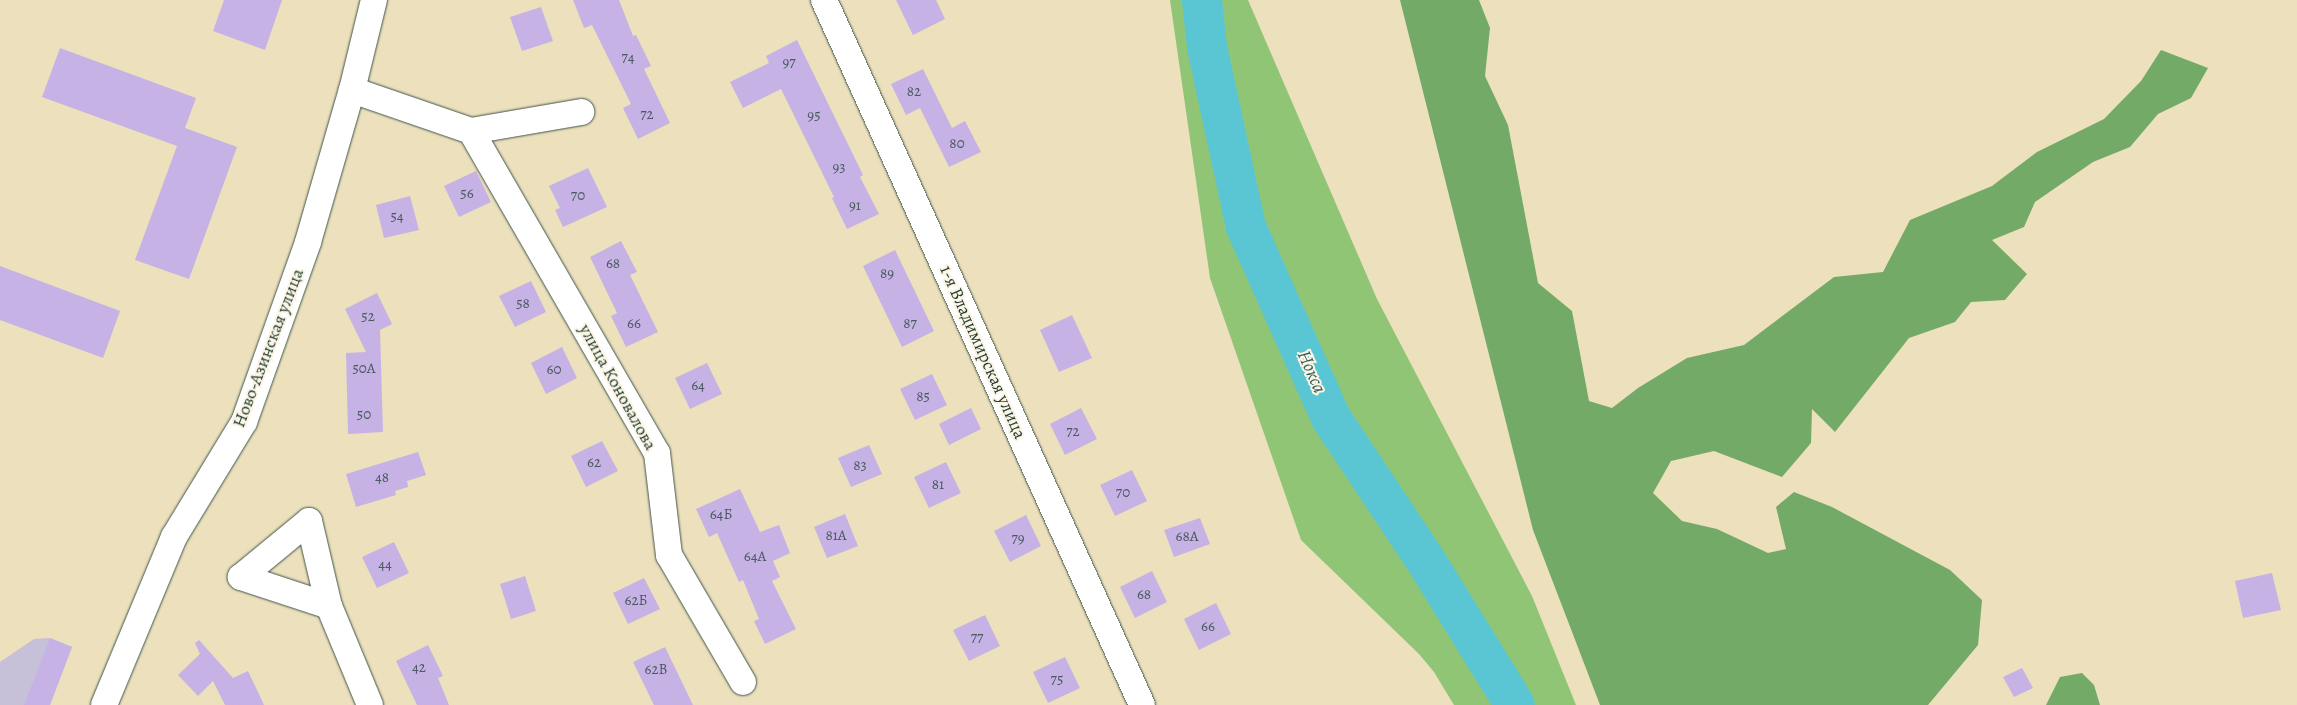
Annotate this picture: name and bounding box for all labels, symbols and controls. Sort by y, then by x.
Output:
house number: 74 [621,49,635,67]
house number: 97 [782,54,796,72]
house number: 82 [907,83,921,101]
house number: 72 [640,106,654,124]
house number: 95 [807,107,821,125]
house number: 80 [949,135,965,153]
house number: 93 [832,159,846,177]
house number: 56 [460,185,474,203]
house number: 70 [571,187,585,205]
house number: 91 [849,197,861,215]
house number: 54 [390,208,404,226]
house number: 68 [606,255,620,273]
street label: 1-я Владимирская улица [935,262,1031,442]
street label: Ново-Азинская улица [228,265,308,431]
house number: 89 [880,265,894,283]
house number: 58 [516,295,530,313]
house number: 52 [361,308,375,326]
house number: 66 [627,315,641,333]
house number: 87 [903,315,917,333]
street label: улица Коновалова [574,320,662,454]
water label: Нокса [1291,347,1331,397]
house number: 50А [352,360,376,378]
house number: 60 [547,361,561,379]
house number: 64 [691,377,705,395]
house number: 85 [916,388,930,406]
house number: 50 [357,406,371,424]
house number: 72 [1066,423,1080,441]
house number: 62 [587,454,601,472]
house number: 83 [853,457,867,475]
house number: 48 [375,469,389,487]
house number: 81 [932,476,944,494]
house number: 70 [1116,484,1130,502]
house number: 64Б [710,506,732,524]
house number: 81А [825,527,847,545]
house number: 68А [1176,528,1198,546]
house number: 79 [1011,530,1025,548]
house number: 64А [744,548,766,566]
house number: 44 [378,556,392,574]
house number: 68 [1137,586,1151,604]
house number: 62Б [625,592,647,610]
house number: 66 [1201,618,1215,636]
house number: 77 [971,629,983,647]
house number: 42 [412,659,426,677]
house number: 62В [644,661,668,679]
house number: 75 [1051,671,1063,689]

